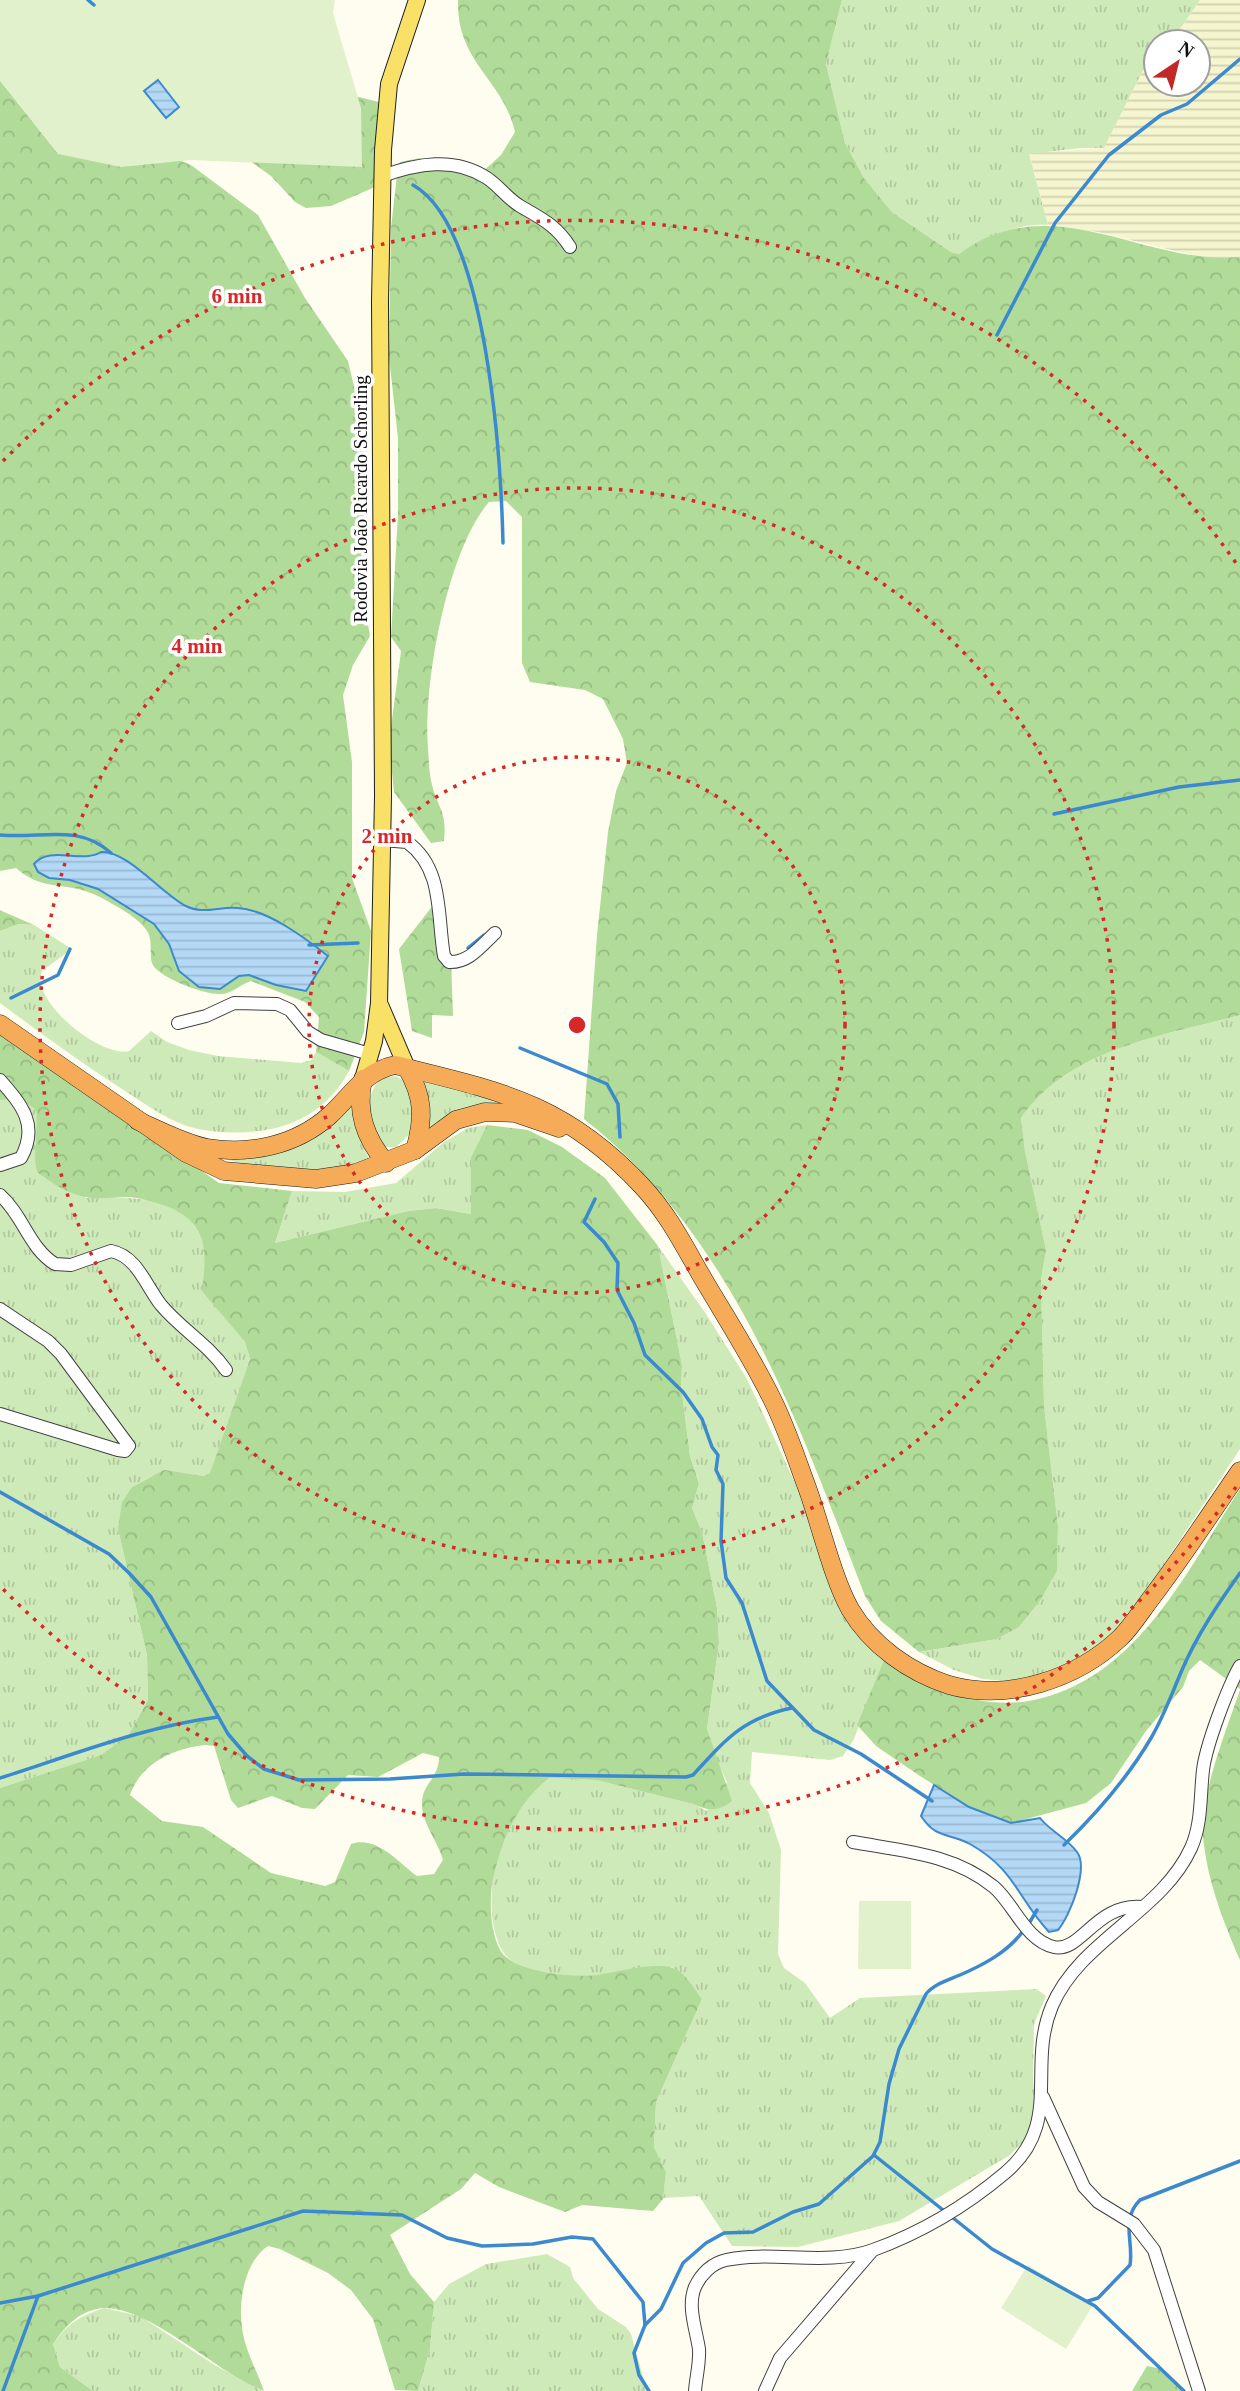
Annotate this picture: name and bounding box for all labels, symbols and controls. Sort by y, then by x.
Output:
north arrow [1142,28,1212,98]
text: N [1175,37,1198,62]
text: 6 min [212,284,263,308]
street label: Rodovia João Ricardo Schorling [350,375,371,623]
text: 4 min [172,634,223,658]
text: 2 min [362,824,413,848]
centre of rings [565,1013,589,1037]

